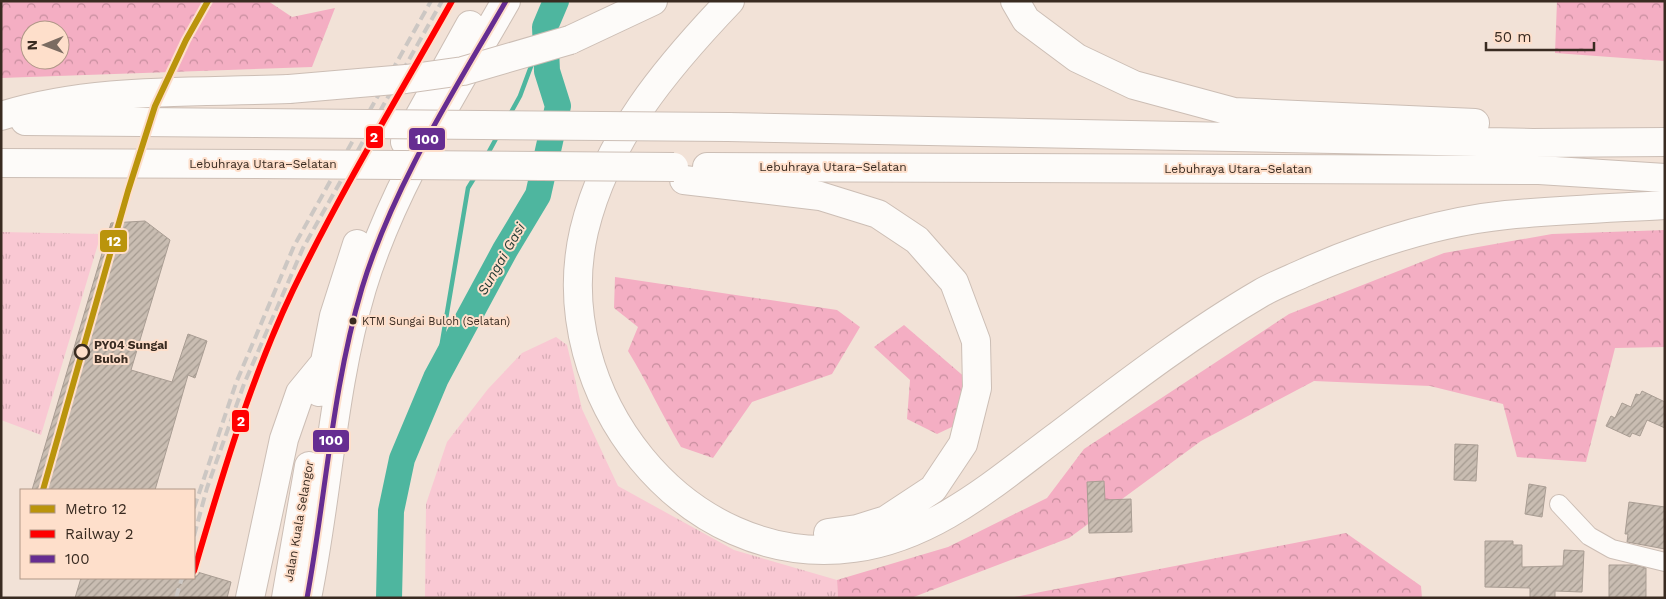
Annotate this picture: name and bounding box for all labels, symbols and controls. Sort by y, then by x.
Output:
north arrow [20,20,70,70]
scale bar [1486,20,1594,52]
text: 50 m [1494,28,1531,46]
text: N [24,40,40,51]
line badge: 2 [365,125,384,149]
line badge: 100 [408,127,446,151]
text: 2 [370,129,378,145]
text: 100 [415,131,439,147]
street label: Lebuhraya Utara–Selatan [189,157,337,171]
street label: Lebuhraya Utara–Selatan [759,160,907,174]
street label: Lebuhraya Utara–Selatan [1164,162,1312,176]
water label: Sungai Gasi [474,220,528,298]
line badge: 12 [99,229,128,253]
text: 12 [107,233,121,249]
place label: KTM Sungai Buloh (Selatan) [362,315,510,328]
marker: KTM Sungai Buloh (Selatan) [348,316,358,326]
place label: PY04 Sungai Buloh [94,338,168,366]
marker: PY04 Sungai Buloh [74,344,90,360]
line badge: 2 [231,409,250,433]
text: 2 [237,413,245,429]
line badge: 100 [312,429,350,453]
text: 100 [319,432,343,448]
street label: Jalan Kuala Selangor [281,459,317,582]
legend [20,489,195,579]
text: Metro 12 [65,500,127,518]
text: Railway 2 [65,525,133,543]
text: 100 [65,550,90,568]

